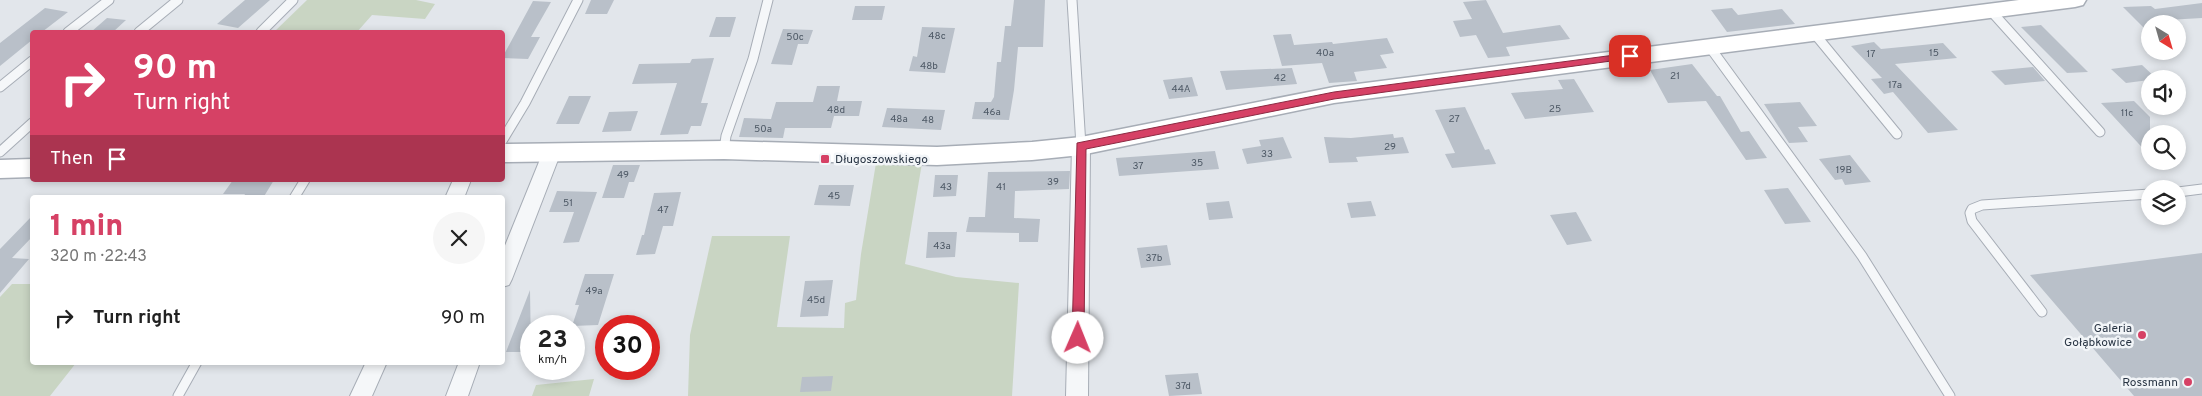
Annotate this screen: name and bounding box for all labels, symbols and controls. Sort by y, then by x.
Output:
north arrow [2141,15,2186,60]
map controls [2141,15,2186,225]
house number: 48c [928,30,946,43]
house number: 50c [786,31,804,44]
pin [1609,35,1651,77]
icon: arrive [1616,42,1644,70]
text: 90 m [133,47,217,91]
house number: 40a [1316,47,1334,60]
house number: 15 [1929,47,1939,60]
house number: 17 [1867,48,1875,61]
icon: right [50,50,115,115]
house number: 48b [920,60,938,73]
house number: 21 [1670,70,1680,83]
button: sound [2141,70,2186,115]
house number: 42 [1274,72,1286,85]
house number: 17a [1888,79,1902,92]
house number: 44A [1171,83,1191,96]
text: Turn right [133,90,230,117]
house number: 25 [1549,103,1561,116]
house number: 48d [827,104,845,117]
house number: 46a [983,106,1001,119]
house number: 11c [2121,107,2133,120]
house number: 48a [890,113,908,126]
house number: 27 [1448,113,1460,126]
house number: 48 [922,114,934,127]
house number: 50a [754,123,772,136]
button: search [2141,125,2186,170]
house number: 29 [1384,141,1396,154]
icon: arrive [103,145,131,173]
text: Then [50,147,93,171]
house number: 33 [1261,148,1273,161]
place label: Długoszowskiego [835,152,928,168]
marker: Długoszowskiego [819,153,831,165]
house number: 35 [1191,157,1203,170]
house number: 37 [1132,160,1144,173]
house number: 19B [1836,164,1852,177]
house number: 49 [617,169,629,182]
house number: 39 [1047,176,1059,189]
button: layers [2141,180,2186,225]
house number: 43 [940,181,952,194]
house number: 41 [996,181,1006,194]
house number: 45 [828,190,840,203]
house number: 51 [563,197,573,210]
house number: 47 [657,204,669,217]
text: 1 min [50,209,123,246]
button: close [433,212,485,264]
house number: 43a [933,240,951,253]
text: 320 m · 22:43 [50,247,147,267]
house number: 37b [1146,252,1163,265]
house number: 49a [585,285,603,298]
house number: 45d [807,294,825,307]
icon: right [50,304,78,332]
text: Turn right [93,306,181,330]
text: 90 m [441,306,485,330]
position arrow [1051,311,1103,363]
speed limit sign: 30 [595,315,660,380]
place label: Galeria Gołąbkowice [2064,321,2132,351]
text: 23 [537,325,568,357]
marker: Galeria Gołąbkowice [2136,329,2148,341]
text: km/h [538,352,567,368]
place label: Rossmann [2122,375,2178,391]
marker: Rossmann [2182,376,2194,388]
house number: 37d [1175,380,1191,393]

